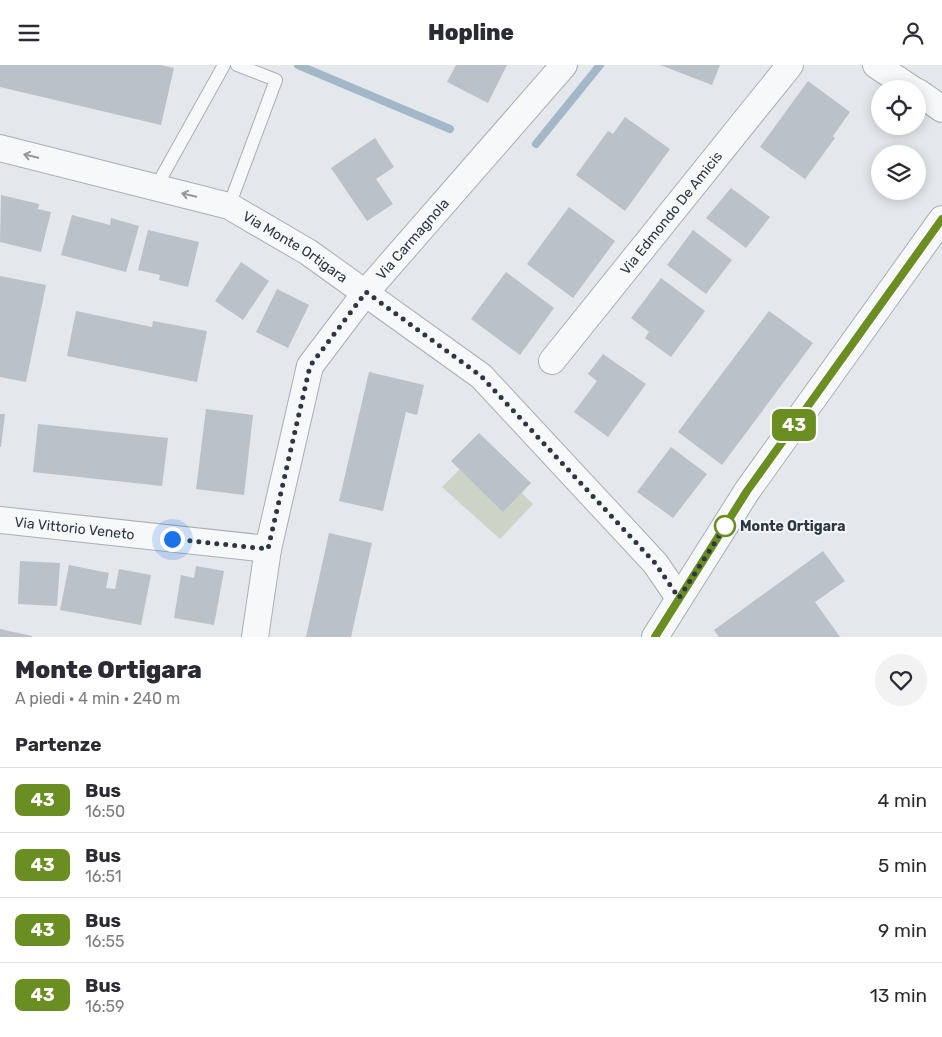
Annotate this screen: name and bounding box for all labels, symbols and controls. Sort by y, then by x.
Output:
icon: menu [15,19,43,47]
text: Hopline [428,19,514,46]
icon: person [899,19,927,47]
map controls [871,80,926,200]
button: locate [871,80,926,135]
button: layers [871,145,926,200]
street label: Via Edmondo De Amicis [617,148,726,278]
one-way arrow [24,151,40,160]
one-way arrow [181,190,197,199]
street label: Via Carmagnola [373,195,453,283]
street label: Via Monte Ortigara [239,208,351,287]
line badge: 43 [772,409,816,441]
text: 43 [782,414,806,436]
street label: Via Vittorio Veneto [14,514,135,544]
marker: Monte Ortigara [714,515,736,537]
place label: Monte Ortigara [740,518,845,535]
your location [160,527,185,552]
button: heart [875,654,927,706]
text: Monte Ortigara [15,656,202,684]
text: A piedi · 4 min · 240 m [15,689,180,708]
text: Partenze [15,733,102,756]
text: Bus [85,779,121,802]
text: 43 [30,789,55,811]
text: 4 min [878,789,927,812]
text: 16:50 [85,802,125,821]
text: Bus [85,844,121,867]
text: 43 [30,854,55,876]
text: 5 min [878,854,927,877]
text: 16:51 [85,867,122,886]
text: Bus [85,909,121,932]
text: 43 [30,919,55,941]
text: 9 min [878,919,927,942]
text: 16:55 [85,932,125,951]
text: Bus [85,974,121,997]
text: 43 [30,984,55,1006]
text: 13 min [870,984,927,1007]
text: 16:59 [85,997,125,1016]

